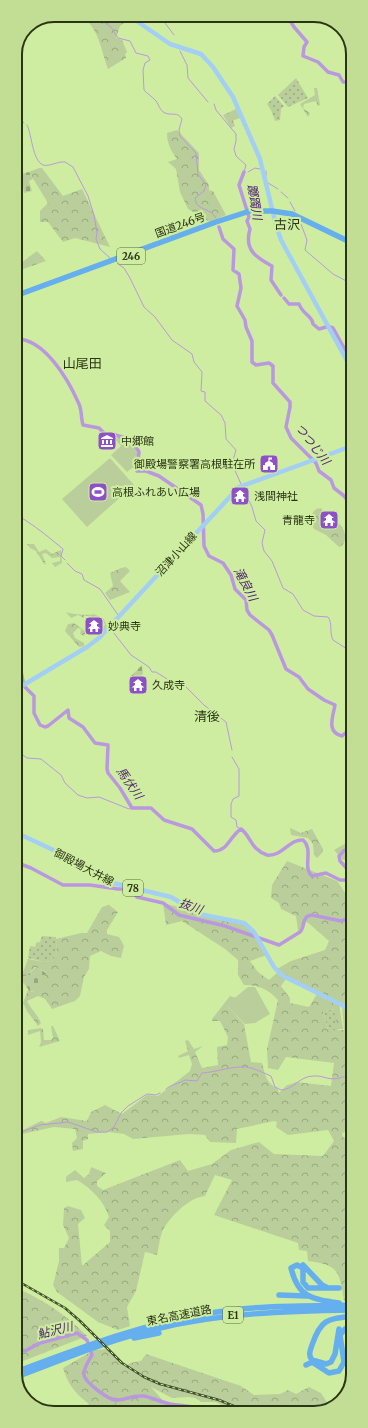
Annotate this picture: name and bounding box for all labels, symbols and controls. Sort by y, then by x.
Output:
water label: 躑躅川 [244,183,266,223]
street label: 国道246号 [153,209,207,241]
district label: 古沢 [274,216,300,233]
road number: 246 [117,248,145,264]
district label: 山尾田 [62,355,102,372]
water label: つつじ川 [292,420,335,469]
museum icon: 中郷館 [96,430,118,452]
place label: 中郷館 [121,434,154,448]
public building icon: 御殿場警察署高根駐在所 [258,453,280,475]
place label: 御殿場警察署高根駐在所 [133,457,256,471]
sports icon: 高根ふれあい広場 [87,481,109,503]
place label: 高根ふれあい広場 [112,485,200,499]
temple icon: 浅間神社 [229,485,251,507]
place label: 浅間神社 [254,489,298,503]
temple icon: 青龍寺 [318,509,340,531]
place label: 青龍寺 [282,513,315,527]
street label: 沼津小山線 [152,529,200,579]
water label: 滝良川 [231,565,262,605]
temple icon: 妙典寺 [83,615,105,637]
place label: 妙典寺 [108,619,141,633]
temple icon: 久成寺 [127,674,149,696]
place label: 久成寺 [152,678,185,692]
district label: 清後 [194,708,220,725]
water label: 馬伏川 [114,764,148,804]
street label: 御殿場大井線 [51,845,116,889]
road number: 78 [123,880,143,896]
water label: 抜川 [177,895,207,918]
street label: 東名高速道路 [145,1302,213,1328]
road number: E1 [223,1307,243,1323]
water label: 鮎沢川 [36,1318,76,1342]

